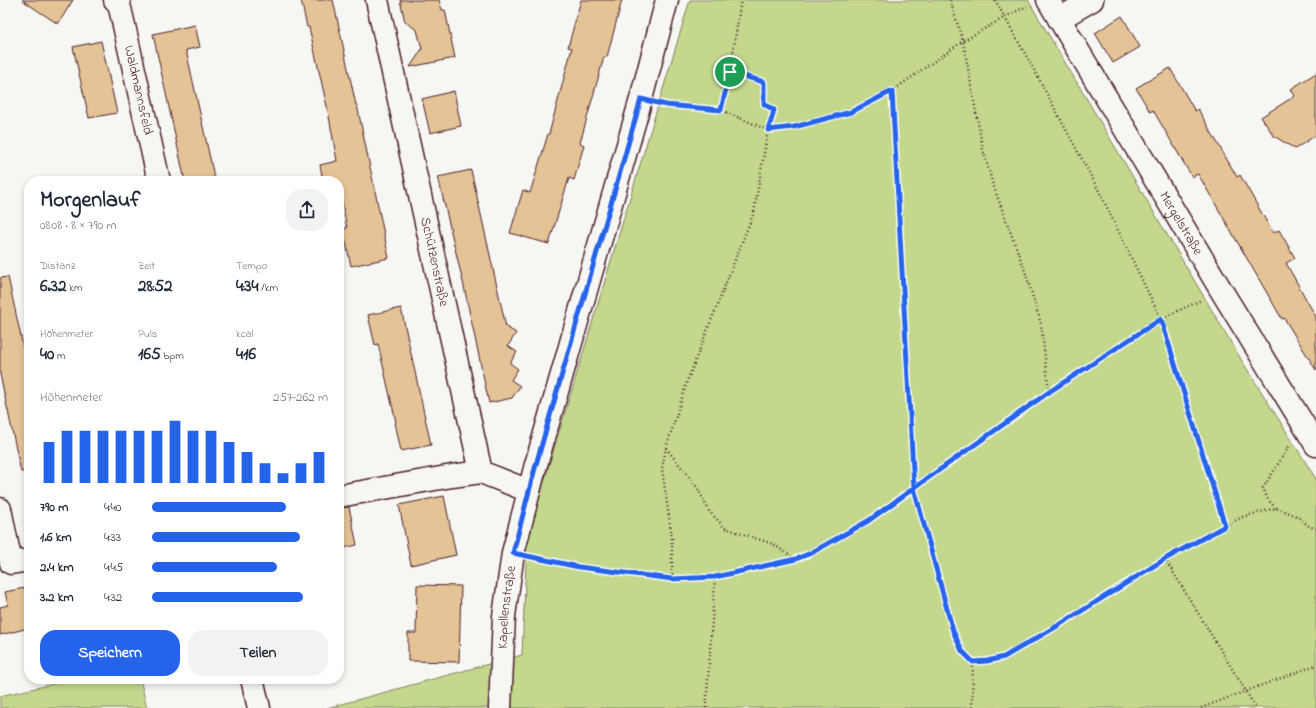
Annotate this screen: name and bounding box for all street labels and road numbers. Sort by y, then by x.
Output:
street label: Waldmannsfeld [118,43,159,137]
street label: Mergelstraße [1154,187,1209,260]
street label: Schützenstraße [415,215,455,309]
street label: Kapellenstraße [492,564,522,649]

